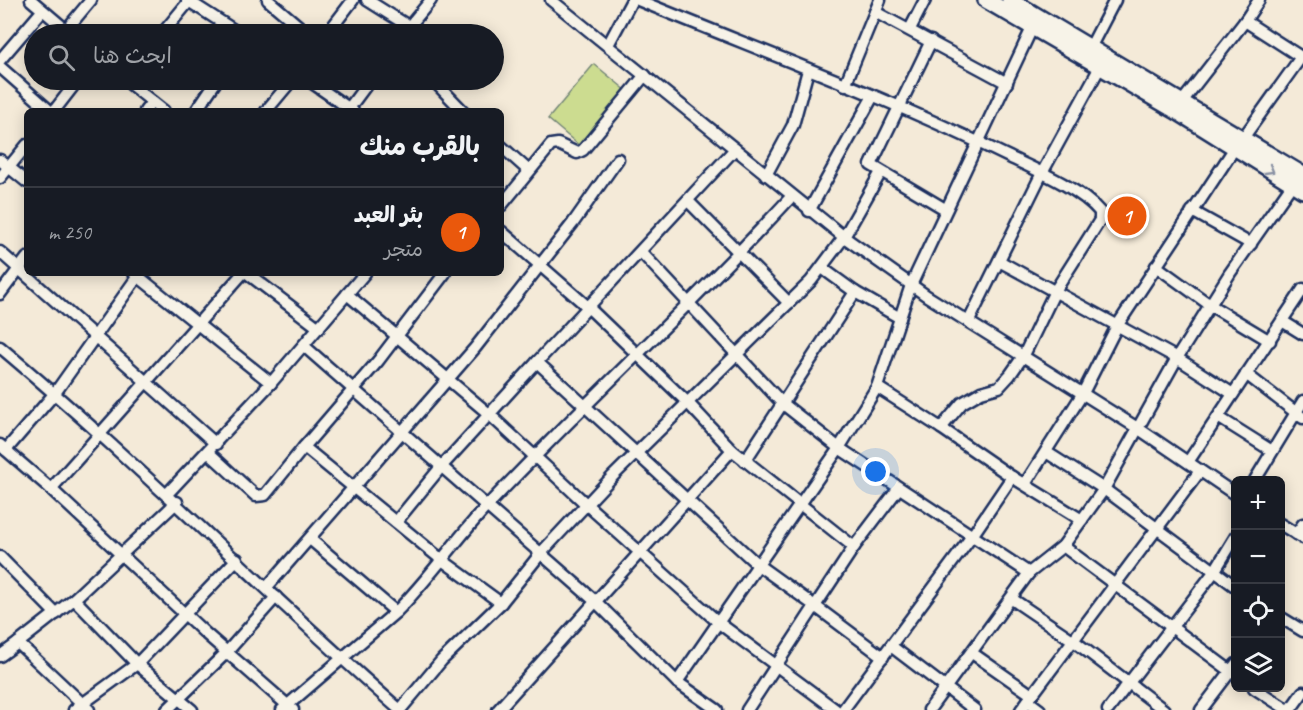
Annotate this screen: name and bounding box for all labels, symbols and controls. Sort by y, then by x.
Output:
search box [24,24,504,90]
icon: search [45,41,78,74]
text: ابحث هنا [93,42,172,70]
text: بالقرب منك [360,130,480,163]
one-way arrow [1264,163,1274,174]
pin: 1 [1108,194,1146,238]
text: بئر العبد [354,201,423,229]
text: 250 m [48,220,91,245]
text: 1 [456,220,465,245]
text: متجر [384,237,423,262]
your location [861,457,890,486]
map controls [1231,476,1285,692]
button: + [1231,476,1285,530]
button: − [1231,530,1285,584]
button: locate [1231,584,1285,638]
button: layers [1231,638,1285,692]

